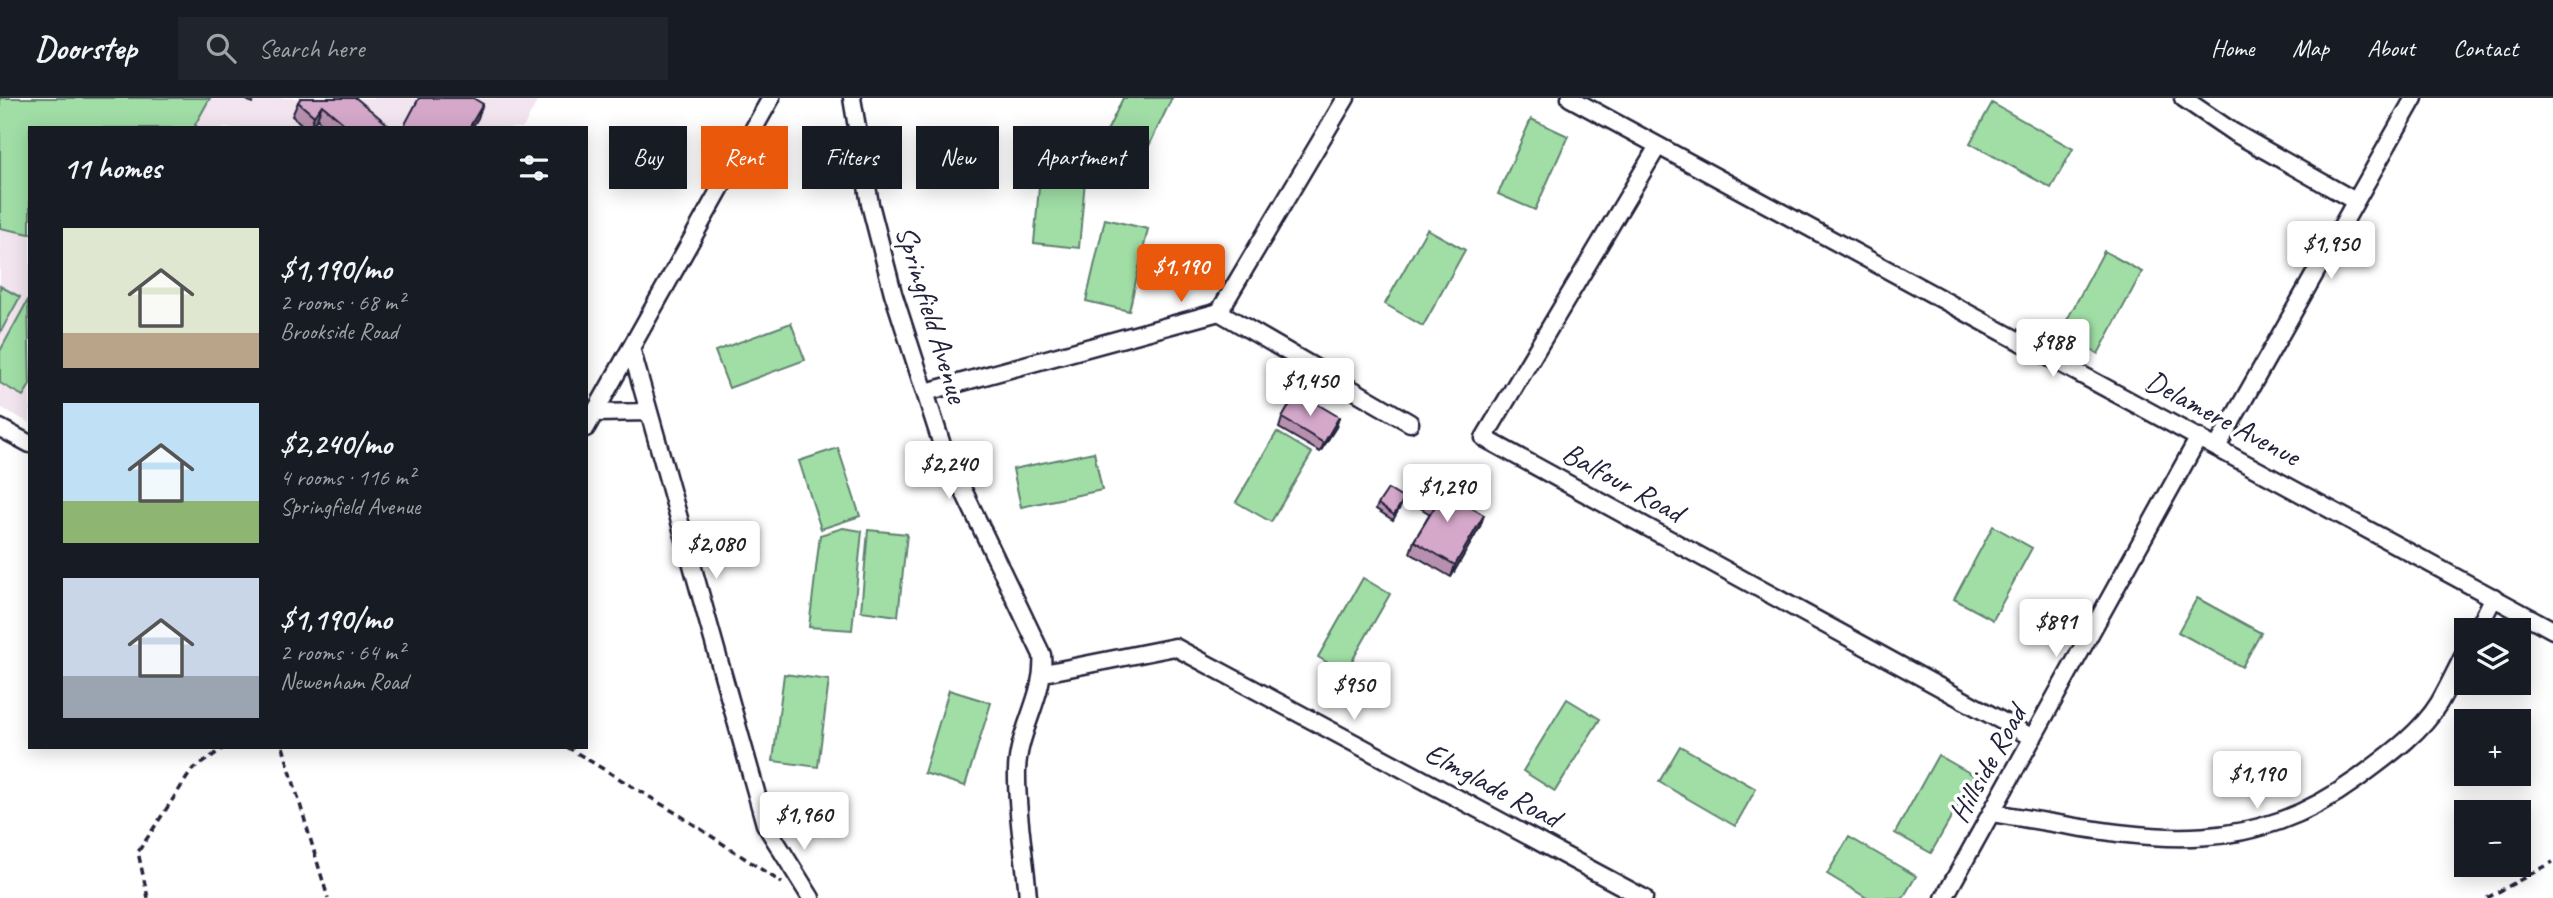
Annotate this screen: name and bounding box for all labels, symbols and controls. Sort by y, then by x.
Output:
search box [178,17,668,80]
text: Doorstep [35,27,136,69]
icon: search [202,29,240,67]
text: Search here [258,32,364,65]
text: Home [2211,33,2254,63]
text: Map [2292,33,2329,63]
text: About [2367,33,2415,63]
text: Contact [2453,33,2518,63]
chip: Buy [609,126,687,189]
chip: Rent [701,126,788,189]
chip: Filters [802,126,902,189]
chip: New [916,126,999,189]
chip: Apartment [1013,126,1149,189]
text: 11 homes [63,149,161,187]
icon: filters [515,149,553,187]
street label: Springfield Avenue [887,221,978,409]
pin: $1,950 [2274,222,2388,281]
text: $1,950 [2303,229,2359,258]
pin: $1,190 [1124,244,1238,304]
text: $1,190/mo [280,250,392,288]
text: $1,190 [1153,252,1209,281]
icon: home [119,256,203,340]
text: 2 rooms · 68 m² [280,288,404,317]
text: Brookside Road [280,317,398,346]
pin: $988 [2012,320,2094,379]
text: $988 [2032,327,2074,356]
pin: $1,450 [1253,358,1367,418]
street label: Delamere Avenue [2139,361,2309,476]
text: $1,450 [1282,366,1338,395]
text: $2,240/mo [280,425,392,463]
icon: home [119,431,203,515]
street label: Balfour Road [1556,433,1694,533]
pin: $2,240 [892,442,1006,501]
text: $2,240 [921,449,977,478]
text: 4 rooms · 116 m² [280,463,415,492]
pin: $1,290 [1390,464,1504,524]
text: $1,290 [1419,472,1475,501]
text: Springfield Avenue [280,492,420,521]
pin: $2,080 [659,522,773,581]
text: $2,080 [688,529,744,558]
text: $1,190/mo [280,600,392,638]
pin: $891 [2015,600,2097,659]
icon: home [119,606,203,690]
text: $891 [2035,607,2077,636]
map controls [2454,618,2531,877]
button: layers [2454,618,2531,695]
text: 2 rooms · 64 m² [280,638,404,667]
pin: $950 [1313,662,1395,722]
text: Newenham Road [280,667,408,696]
text: $950 [1334,670,1374,699]
street label: Hillside Road [1939,695,2037,829]
button: + [2454,709,2531,786]
street label: Elmglade Road [1419,733,1571,839]
pin: $1,190 [2200,752,2314,811]
text: $1,190 [2229,759,2285,788]
pin: $1,960 [747,792,861,852]
text: $1,960 [776,800,832,829]
button: − [2454,800,2531,877]

